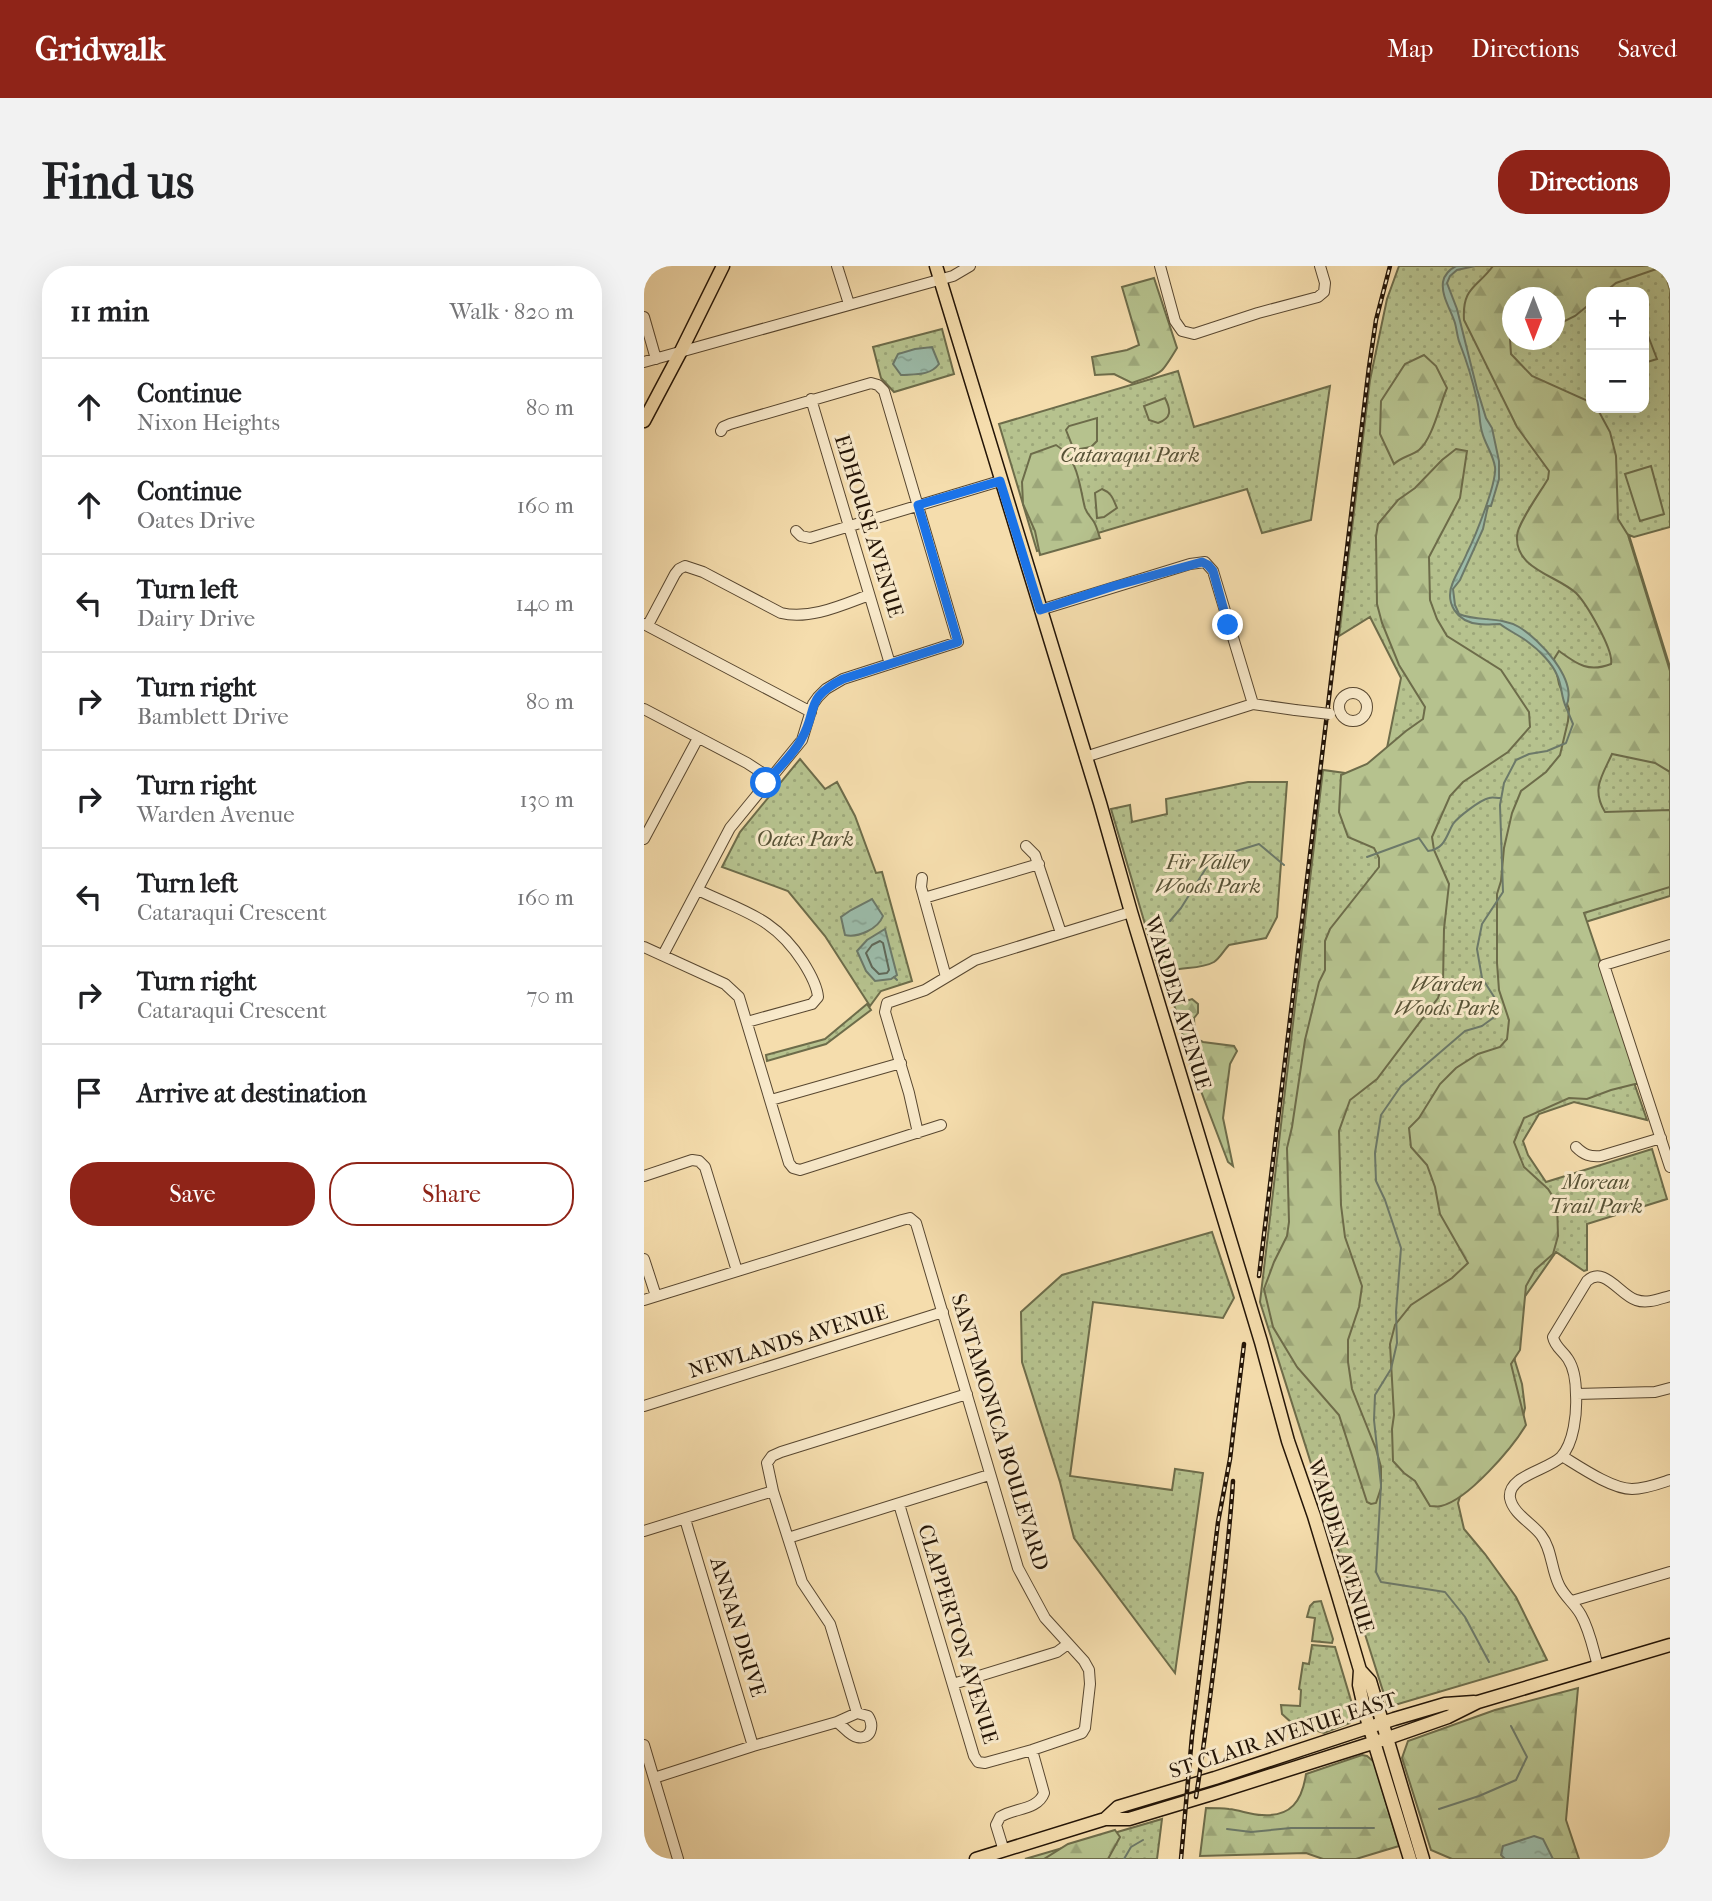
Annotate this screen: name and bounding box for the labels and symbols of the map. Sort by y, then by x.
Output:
north arrow [1502,287,1565,350]
street label: EDHOUSE AVENUE [830,432,908,620]
park label: Cataraqui Park [1060,443,1200,467]
route end [1212,609,1243,640]
route start [750,767,781,798]
park label: Oates Park [756,827,854,851]
park label: Fir Valley Woods Park [1155,850,1261,898]
street label: WARDEN AVENUE [1140,912,1216,1093]
park label: Warden Woods Park [1394,972,1500,1020]
park label: Moreau Trail Park [1549,1170,1643,1218]
street label: SANTAMONICA BOULEVARD [946,1291,1054,1573]
street label: NEWLANDS AVENUE [685,1299,891,1383]
street label: WARDEN AVENUE [1303,1455,1379,1636]
street label: CLAPPERTON AVENUE [913,1521,1003,1747]
street label: ANNAN DRIVE [705,1553,771,1700]
street label: ST CLAIR AVENUE EAST [1166,1687,1401,1783]

